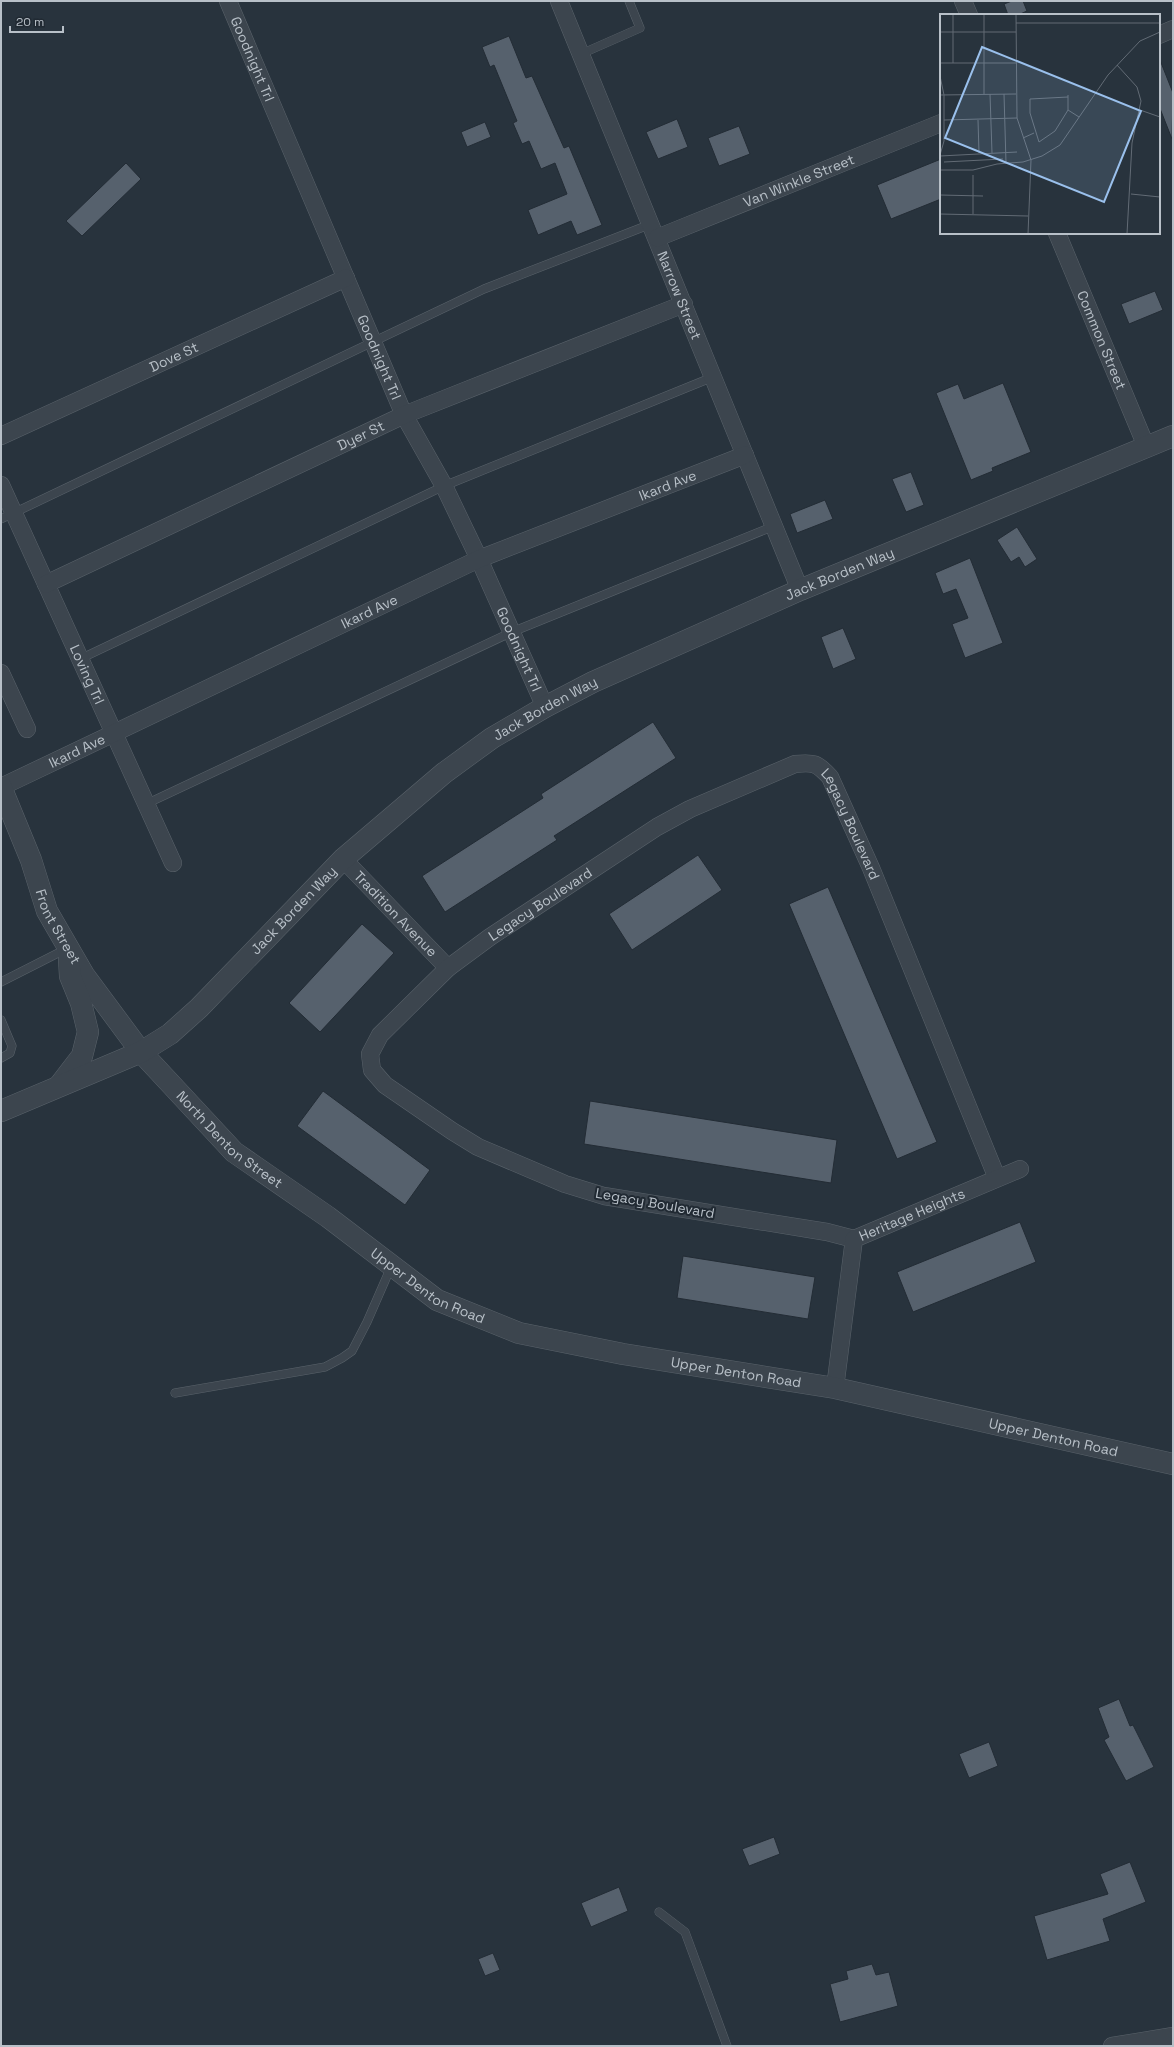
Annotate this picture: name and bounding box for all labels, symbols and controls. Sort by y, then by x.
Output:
scale bar [10,8,63,34]
text: 20 m [16,14,44,30]
street label: Goodnight Trl [227,14,279,104]
inset map [940,14,1160,234]
street label: Van Winkle Street [741,150,857,211]
street label: Narrow Street [653,248,706,342]
street label: Common Street [1073,288,1130,392]
street label: Goodnight Trl [353,312,405,402]
street label: Dove St [146,338,201,376]
street label: Dyer St [334,417,387,454]
street label: Ikard Ave [636,466,699,505]
street label: Jack Borden Way [782,543,897,605]
street label: Ikard Ave [338,590,400,632]
street label: Goodnight Trl [493,604,546,694]
street label: Loving Trl [66,642,109,707]
street label: Jack Borden Way [490,672,600,744]
street label: Ikard Ave [46,730,108,772]
street label: Legacy Boulevard [817,764,884,882]
street label: Jack Borden Way [247,862,340,958]
street label: Legacy Boulevard [485,863,595,945]
street label: Tradition Avenue [350,867,441,961]
street label: Front Street [32,887,85,967]
street label: North Denton Street [173,1087,286,1192]
street label: Legacy Boulevard [594,1184,716,1222]
street label: Heritage Heights [856,1184,968,1245]
street label: Upper Denton Road [367,1244,488,1327]
street label: Upper Denton Road [670,1353,803,1391]
street label: Upper Denton Road [987,1414,1120,1460]

